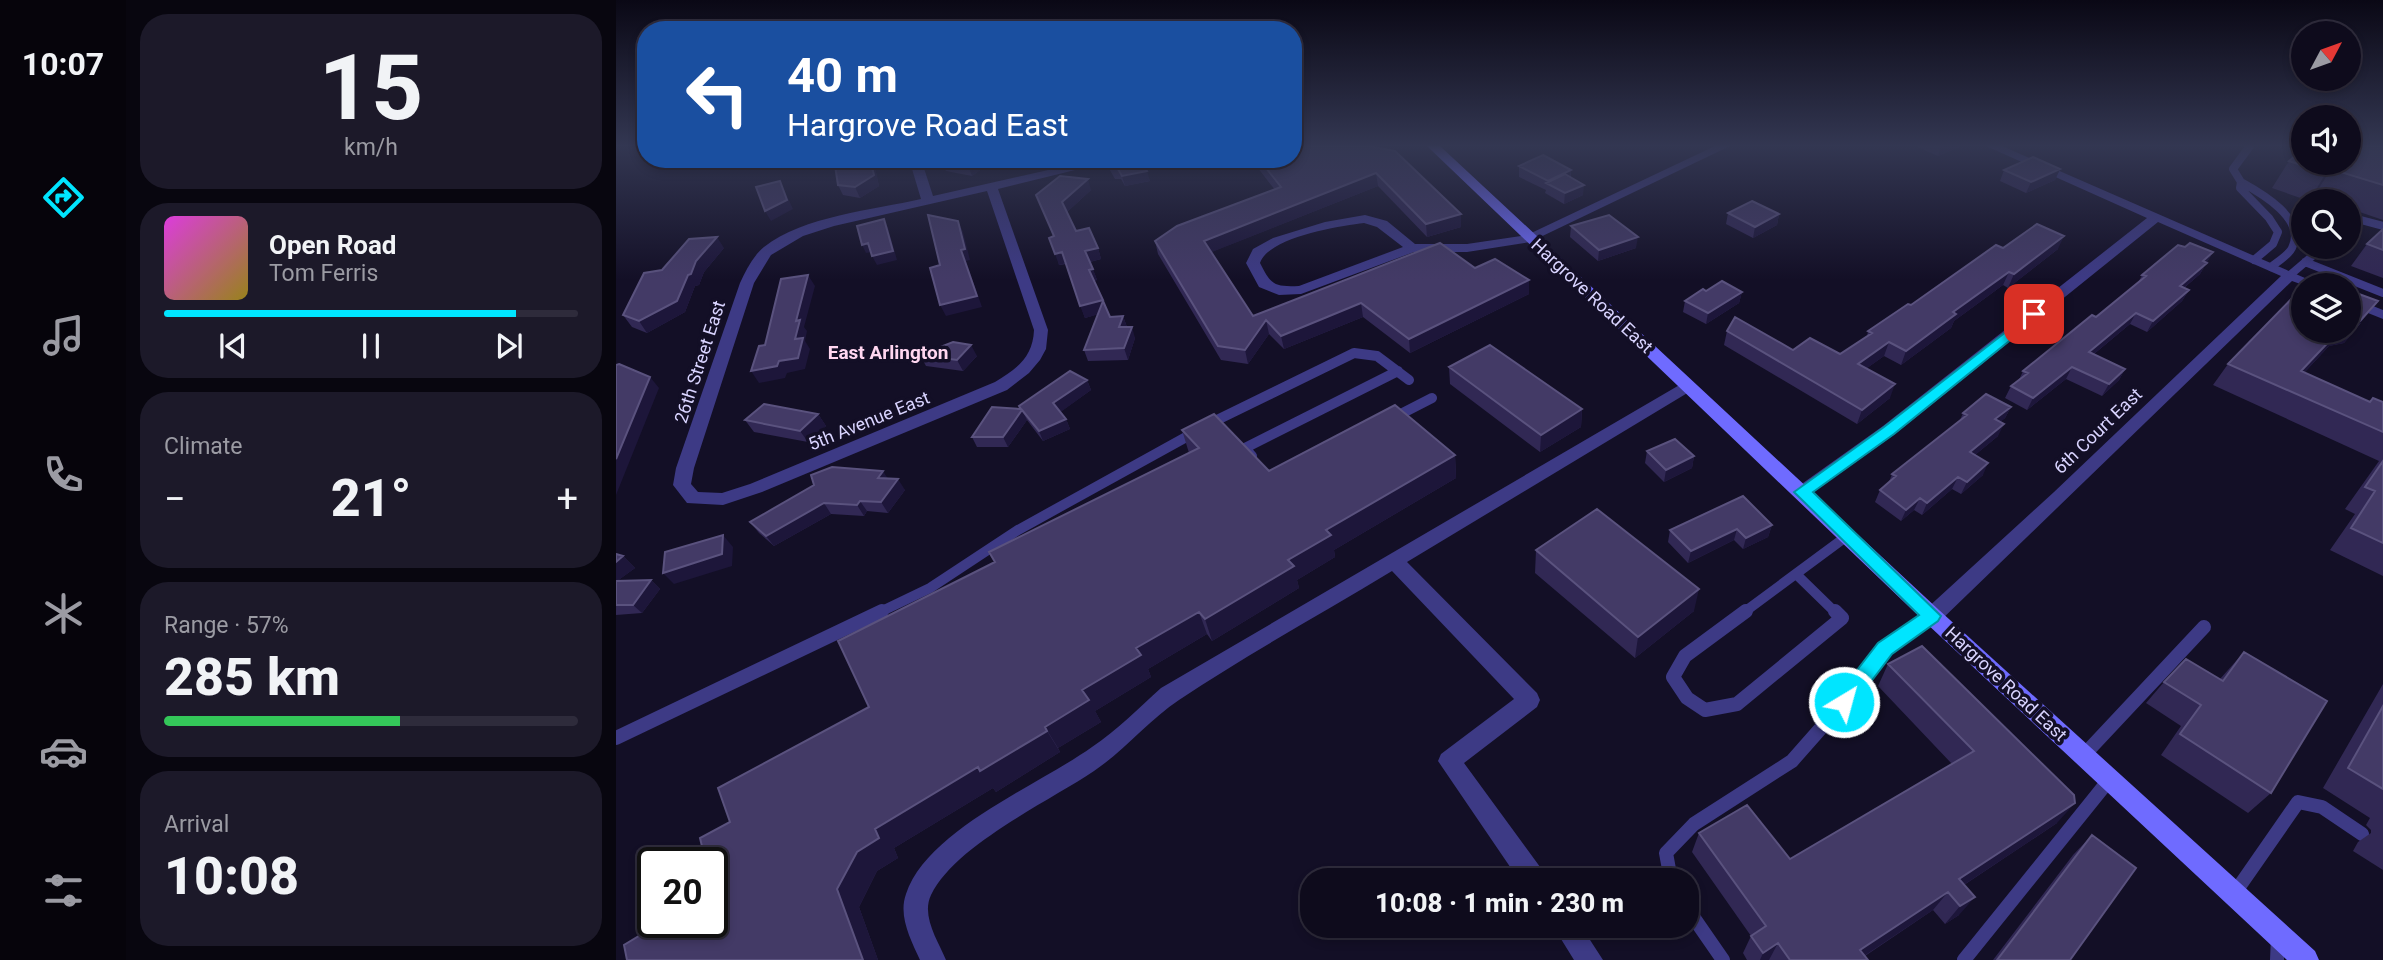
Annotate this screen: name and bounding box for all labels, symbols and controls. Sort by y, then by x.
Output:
north arrow [2291,21,2361,91]
map controls [2291,21,2361,343]
text: 15 [319,35,423,141]
text: 10:07 [22,45,104,83]
text: 40 m [787,47,898,104]
icon: left [672,49,763,140]
button: sound [2291,105,2361,175]
text: Hargrove Road East [787,106,1068,144]
text: km/h [344,134,398,161]
icon: directions [39,173,88,222]
button: search [2291,189,2361,259]
text: Open Road [269,230,397,260]
street label: Hargrove Road East [1527,234,1657,357]
text: Tom Ferris [269,260,378,287]
button: layers [2291,273,2361,343]
pin [2004,284,2064,344]
icon: arrive [2015,295,2053,333]
street label: 26th Street East [670,298,729,426]
icon: music [39,311,88,360]
icon: previous [214,327,252,365]
icon: pause [352,327,390,365]
icon: next [490,327,528,365]
district label: East Arlington [828,341,948,364]
street label: 6th Court East [2049,383,2146,478]
street label: 5th Avenue East [805,387,933,454]
text: Climate [164,433,243,460]
icon: phone [39,450,88,499]
text: 21° [331,468,411,529]
text: − [164,477,186,521]
text: + [556,477,578,521]
icon: climate [39,589,88,638]
text: Range · 57% [164,612,289,639]
street label: Hargrove Road East [1941,622,2071,745]
text: 285 km [164,647,340,708]
position arrow [1807,665,1881,739]
icon: car [39,727,88,776]
text: Arrival [164,811,229,838]
text: 10:08 [164,846,299,907]
speed limit sign: 20 [637,847,728,938]
icon: filters [39,866,88,915]
text: 10:08 · 1 min · 230 m [1375,888,1624,918]

